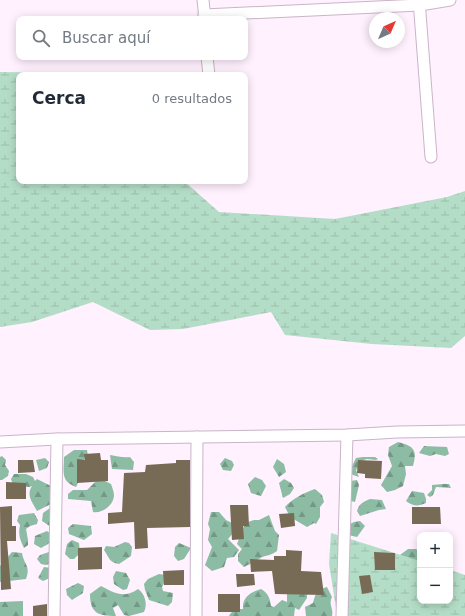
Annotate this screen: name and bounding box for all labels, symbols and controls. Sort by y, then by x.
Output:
north arrow [369,12,405,48]
search box [16,16,248,60]
icon: search [30,27,52,49]
text: Buscar aquí [62,29,150,47]
text: Cerca [32,88,86,108]
text: 0 resultados [152,91,232,106]
map controls [417,532,453,604]
button: + [417,532,453,568]
button: − [417,568,453,604]

